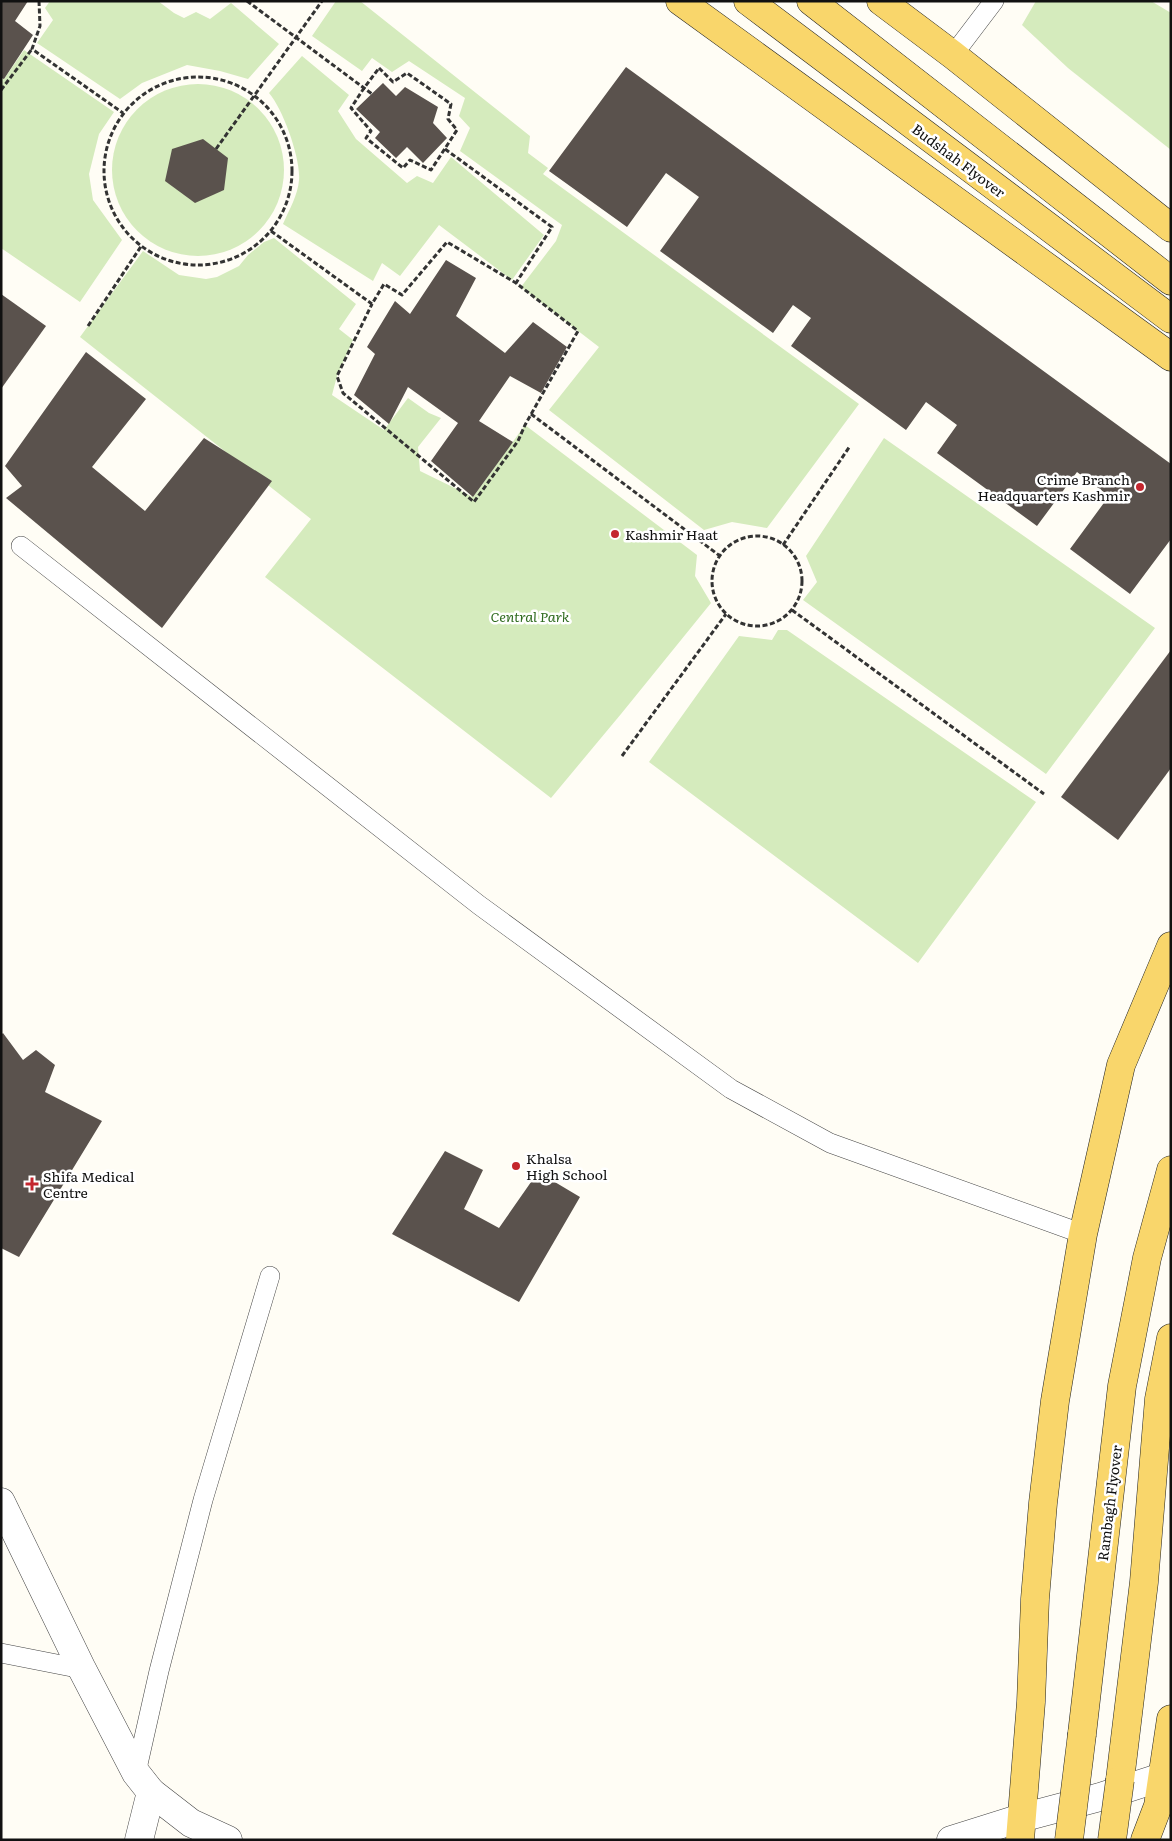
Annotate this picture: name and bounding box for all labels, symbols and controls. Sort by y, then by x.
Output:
street label: Budshah Flyover [908,118,1010,202]
place label: Crime Branch Headquarters Kashmir [978,469,1130,505]
marker: Crime Branch Headquarters Kashmir [1134,481,1146,493]
place label: Kashmir Haat [625,524,718,544]
marker: Kashmir Haat [609,528,621,540]
park label: Central Park [491,606,570,626]
place label: Khalsa High School [526,1148,608,1184]
marker: Khalsa High School [510,1160,522,1172]
place label: Shifa Medical Centre [43,1166,135,1202]
marker: Shifa Medical Centre [25,1177,39,1191]
street label: Rambagh Flyover [1092,1444,1126,1562]

